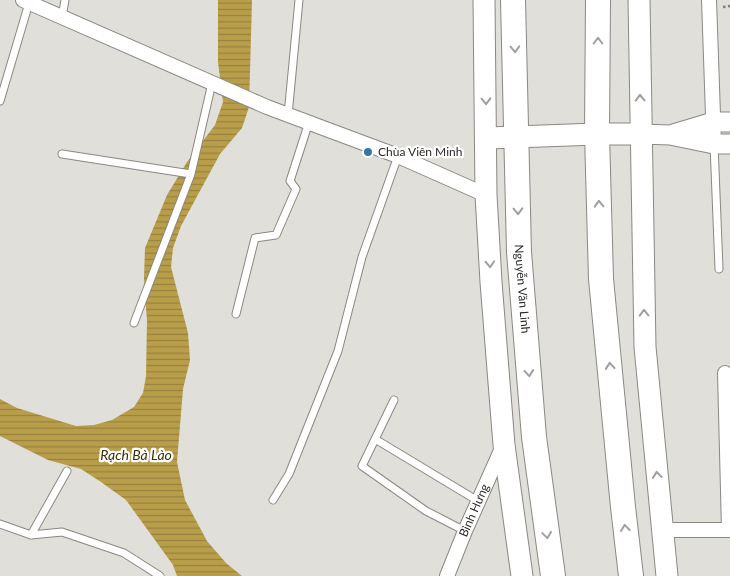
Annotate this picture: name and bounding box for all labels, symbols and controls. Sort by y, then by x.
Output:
one-way arrow [593,37,603,45]
one-way arrow [510,45,520,53]
one-way arrow [634,94,645,102]
one-way arrow [481,98,491,105]
place label: Chùa Viên Minh [378,144,462,159]
marker: Chùa Viên Minh [362,146,374,158]
one-way arrow [594,200,604,208]
one-way arrow [513,208,523,215]
street label: Nguyễn Văn Linh [512,244,534,334]
one-way arrow [484,260,495,268]
one-way arrow [639,309,649,317]
one-way arrow [604,362,615,370]
one-way arrow [523,370,534,378]
water label: Rạch Bà Lào [100,446,172,463]
one-way arrow [652,471,663,479]
street label: Bình Hưng [455,481,492,539]
one-way arrow [620,523,631,531]
one-way arrow [542,530,552,539]

